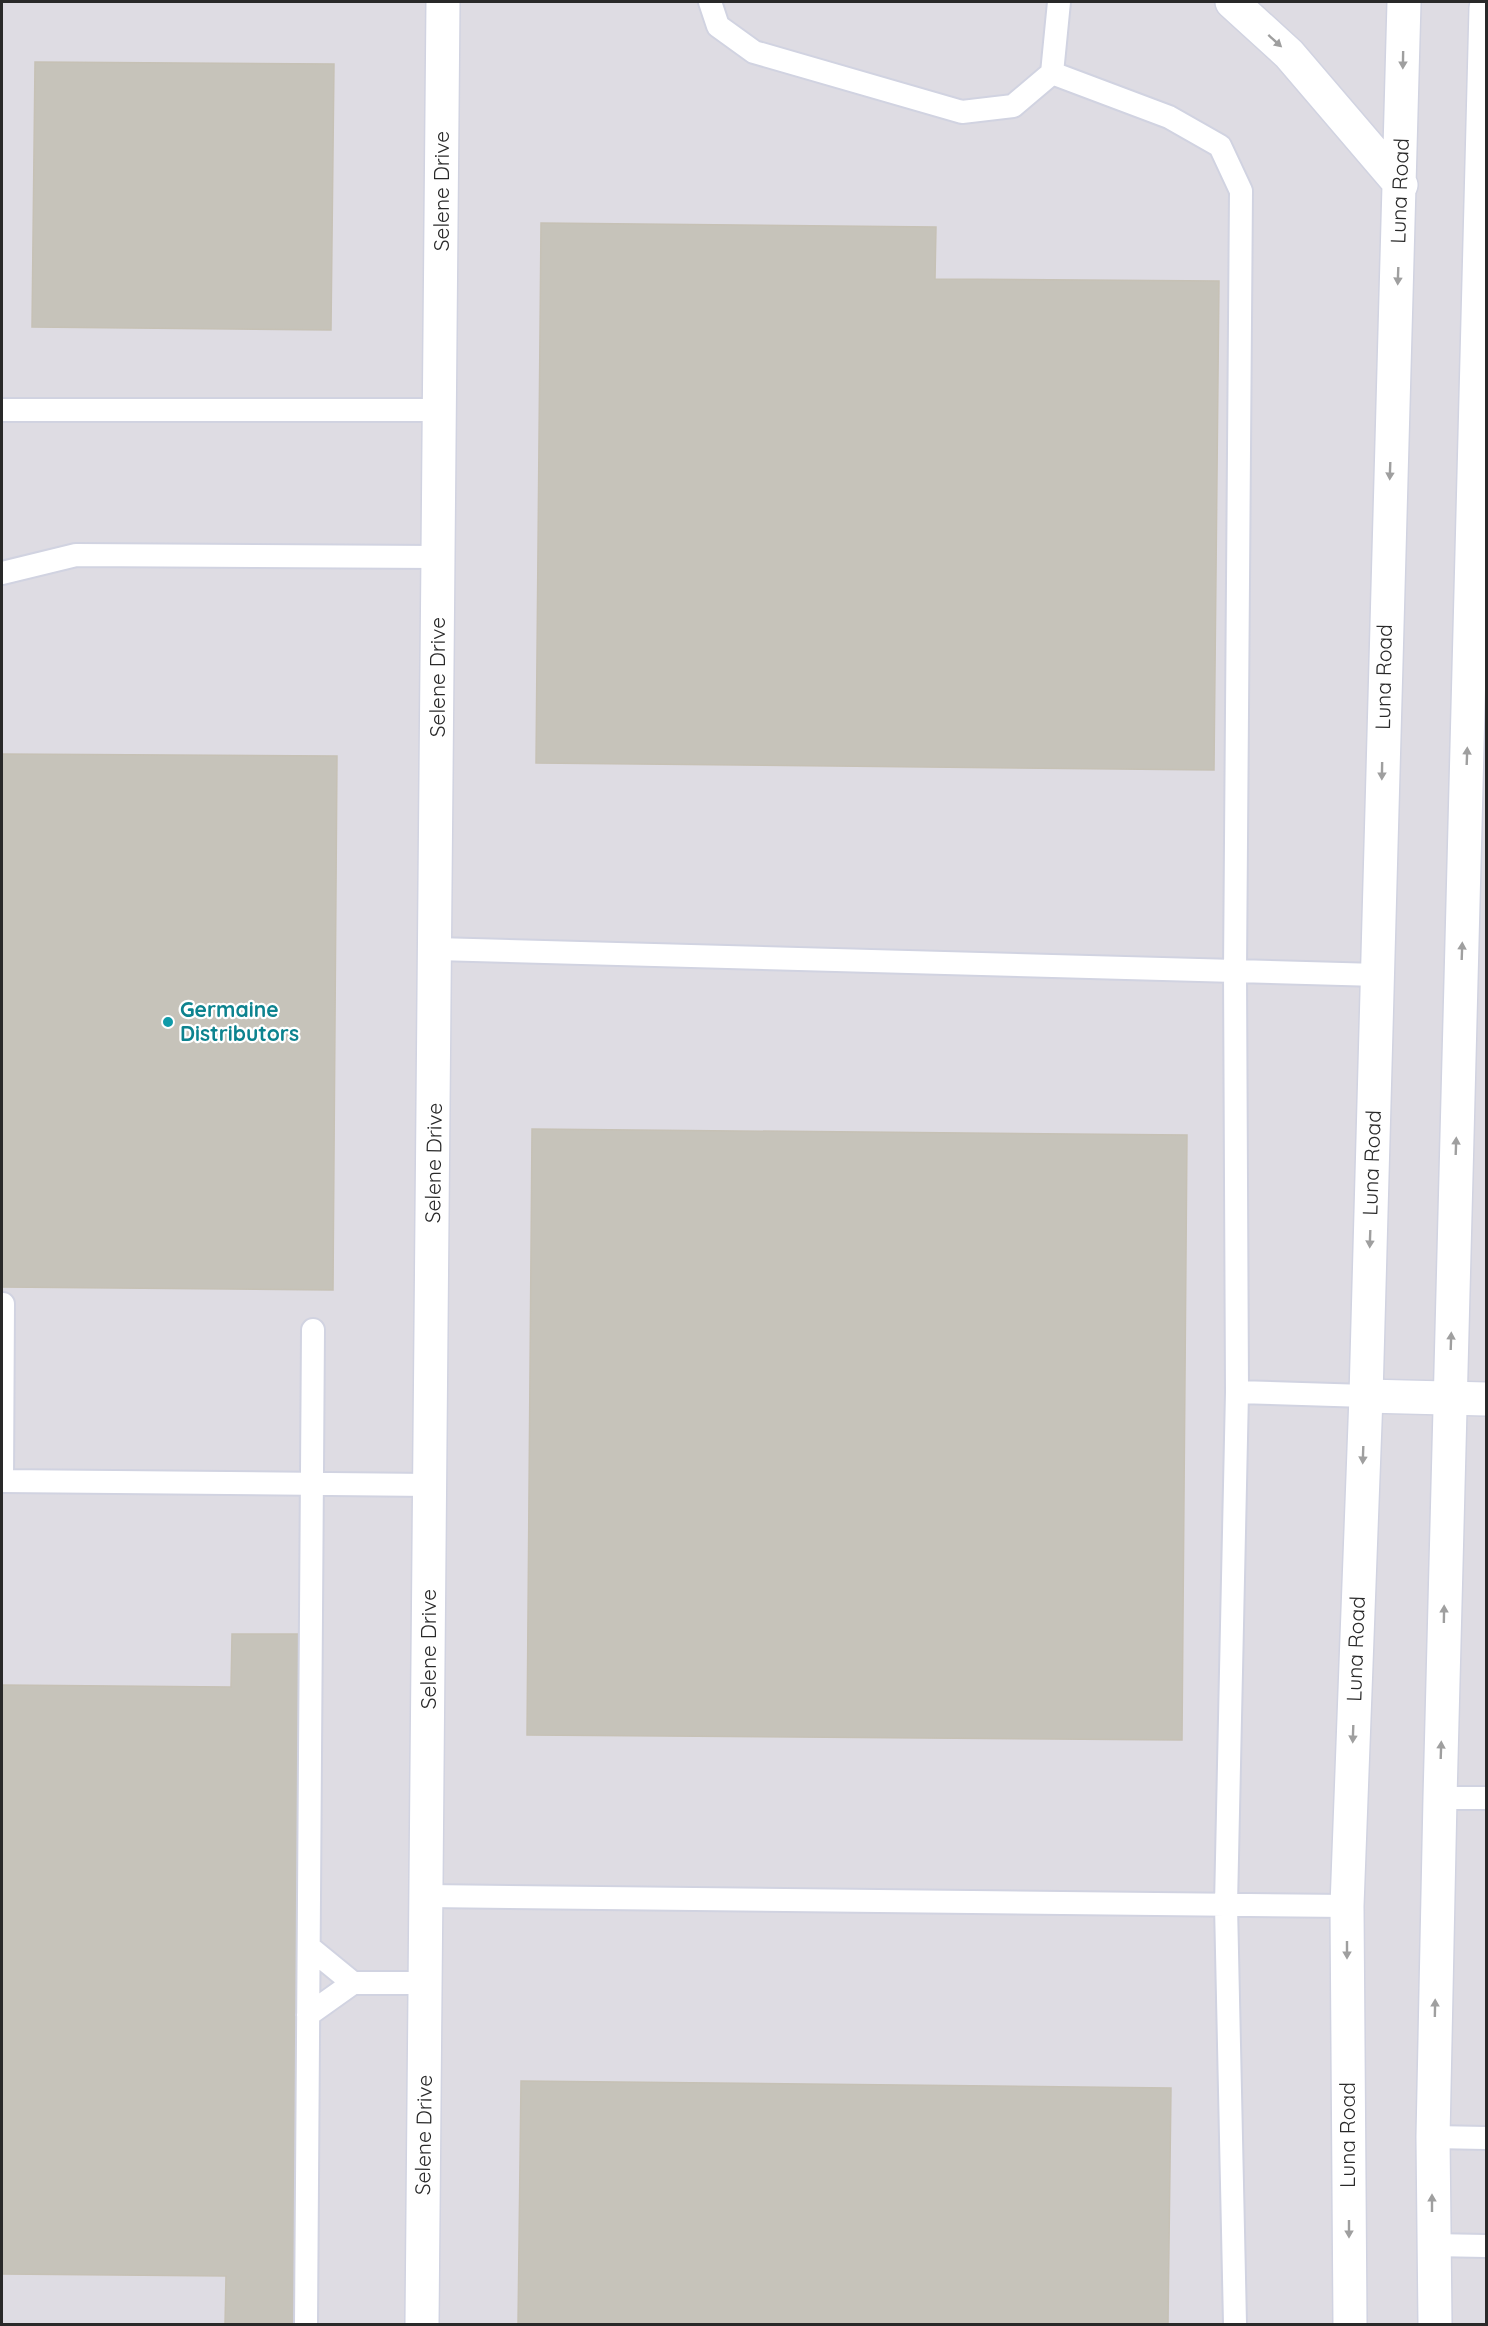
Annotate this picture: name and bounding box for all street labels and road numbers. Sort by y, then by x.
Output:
street label: Selene Drive [428,131,454,251]
street label: Luna Road [1384,138,1414,244]
street label: Selene Drive [424,617,450,737]
street label: Luna Road [1369,624,1397,730]
street label: Selene Drive [419,1103,447,1223]
street label: Luna Road [1356,1110,1386,1216]
street label: Selene Drive [415,1589,441,1709]
street label: Luna Road [1340,1596,1370,1702]
street label: Selene Drive [409,2075,437,2195]
street label: Luna Road [1334,2082,1360,2188]

